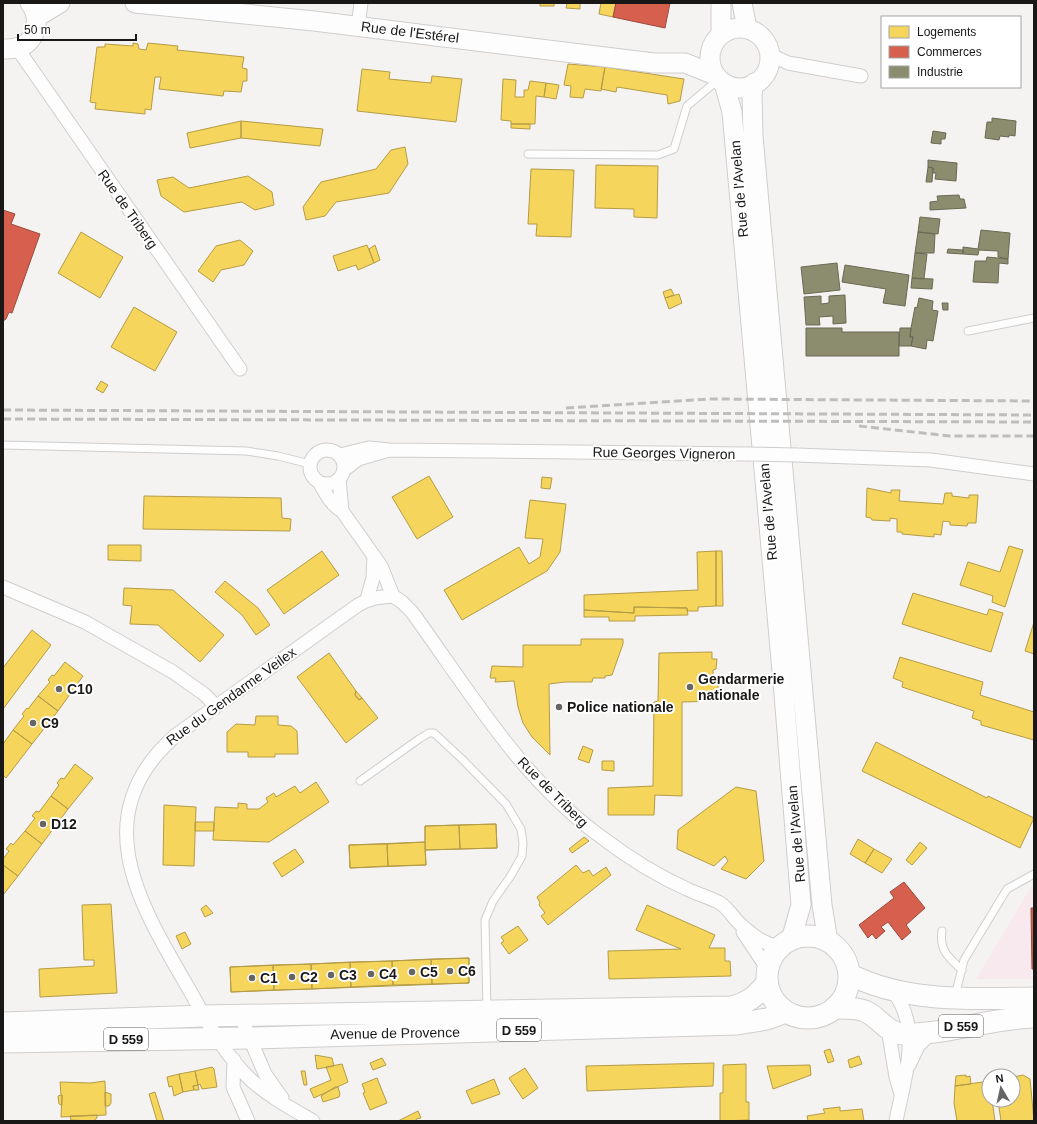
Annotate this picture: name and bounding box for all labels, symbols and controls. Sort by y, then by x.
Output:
scale bar [18,16,136,42]
legend [881,16,1021,88]
street label: Rue de l'Estérel [360,18,460,46]
text: 50 m [24,23,51,37]
text: Logements [917,25,976,39]
text: Commerces [917,45,982,59]
text: Industrie [917,65,963,79]
street label: Rue de l'Avelan [727,140,751,238]
street label: Rue de Triberg [95,166,161,252]
street label: Rue Georges Vigneron [592,444,736,462]
street label: Rue de l'Avelan [756,463,780,561]
street label: Rue du Gendarme Veilex [163,644,299,748]
place label: Gendarmerie nationale [698,671,785,703]
place label: C10 [67,681,93,697]
marker: Gendarmerie nationale [685,682,695,692]
marker: C10 [54,684,64,694]
place label: Police nationale [567,699,674,715]
marker: Police nationale [554,702,564,712]
place label: C9 [41,715,59,731]
marker: C9 [28,718,38,728]
street label: Rue de Triberg [515,754,591,830]
street label: Rue de l'Avelan [784,785,808,883]
place label: D12 [51,816,77,832]
marker: D12 [38,819,48,829]
place label: C6 [458,963,476,979]
place label: C5 [420,964,438,980]
place label: C4 [379,966,397,982]
marker: C6 [445,966,455,976]
place label: C3 [339,967,357,983]
marker: C5 [407,967,417,977]
place label: C2 [300,969,318,985]
marker: C4 [366,969,376,979]
place label: C1 [260,970,278,986]
marker: C3 [326,970,336,980]
marker: C2 [287,972,297,982]
marker: C1 [247,973,257,983]
road number: D 559 [939,1015,983,1037]
road number: D 559 [497,1019,541,1041]
street label: Avenue de Provence [330,1024,460,1042]
road number: D 559 [104,1028,148,1050]
north arrow [981,1068,1021,1108]
text: N [995,1072,1004,1085]

